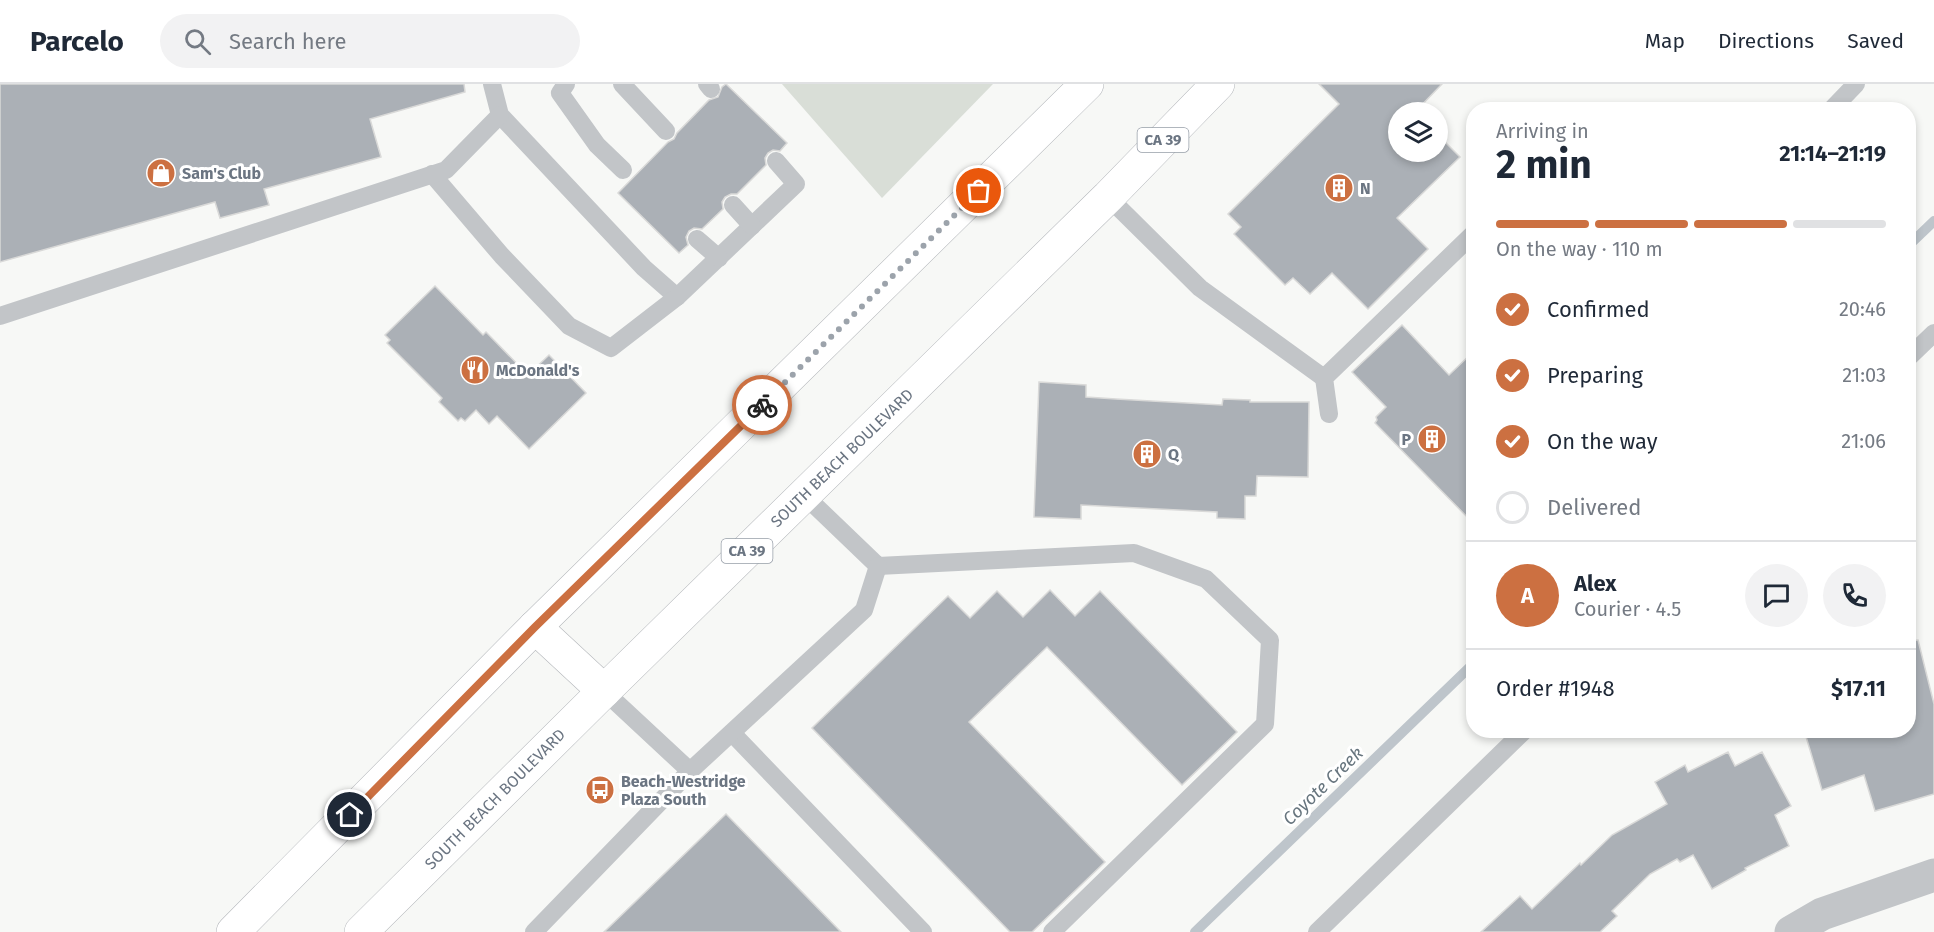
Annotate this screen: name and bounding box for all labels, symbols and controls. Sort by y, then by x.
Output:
search box [160,14,580,68]
text: Parcelo [30,25,124,58]
icon: search [181,25,214,58]
text: Search here [229,28,346,55]
text: Map [1645,28,1685,54]
text: Directions [1718,28,1814,54]
text: Saved [1847,28,1904,54]
map controls [1388,102,1448,162]
button: layers [1388,102,1448,162]
text: Arriving in [1496,119,1589,143]
road number: CA 39 [1138,128,1188,152]
text: 21:14–21:19 [1779,140,1886,167]
text: 2 min [1496,142,1592,188]
shop icon: Sam's Club [145,157,177,189]
place label: Sam's Club [182,164,261,183]
pin [953,165,1004,216]
building icon: N [1323,172,1355,204]
icon: bag [962,174,995,207]
place label: N [1360,179,1371,198]
text: On the way · 110 m [1496,237,1663,261]
icon: check [1496,293,1529,326]
text: Confirmed [1547,296,1650,323]
text: 20:46 [1839,297,1886,321]
restaurant icon: McDonald's [459,354,491,386]
icon: check [1496,359,1529,392]
place label: McDonald's [496,361,580,380]
text: Preparing [1547,362,1643,389]
text: 21:03 [1842,363,1886,387]
courier [732,375,792,435]
street label: SOUTH BEACH BOULEVARD [767,385,917,531]
icon: bike [746,389,779,422]
building icon: P [1416,423,1448,455]
icon: check [1496,425,1529,458]
text: On the way [1547,428,1658,455]
text: 21:06 [1841,429,1886,453]
place label: P [1401,430,1411,449]
building icon: Q [1131,438,1163,470]
place label: Q [1168,445,1180,464]
text: Delivered [1547,494,1642,521]
road number: CA 39 [722,539,772,563]
button: chat [1745,564,1808,627]
button: phone [1823,564,1886,627]
text: Alex [1574,570,1617,597]
text: A [1521,582,1534,609]
text: Courier · 4.5 [1574,597,1681,621]
text: Order #1948 [1496,675,1615,702]
text: $17.11 [1831,675,1886,702]
street label: SOUTH BEACH BOULEVARD [421,725,569,873]
water label: Coyote Creek [1278,742,1368,830]
place label: Beach-Westridge Plaza South [621,772,746,809]
bus stop icon: Beach-Westridge Plaza South [584,774,616,806]
pin [324,789,375,840]
icon: home [333,798,366,831]

